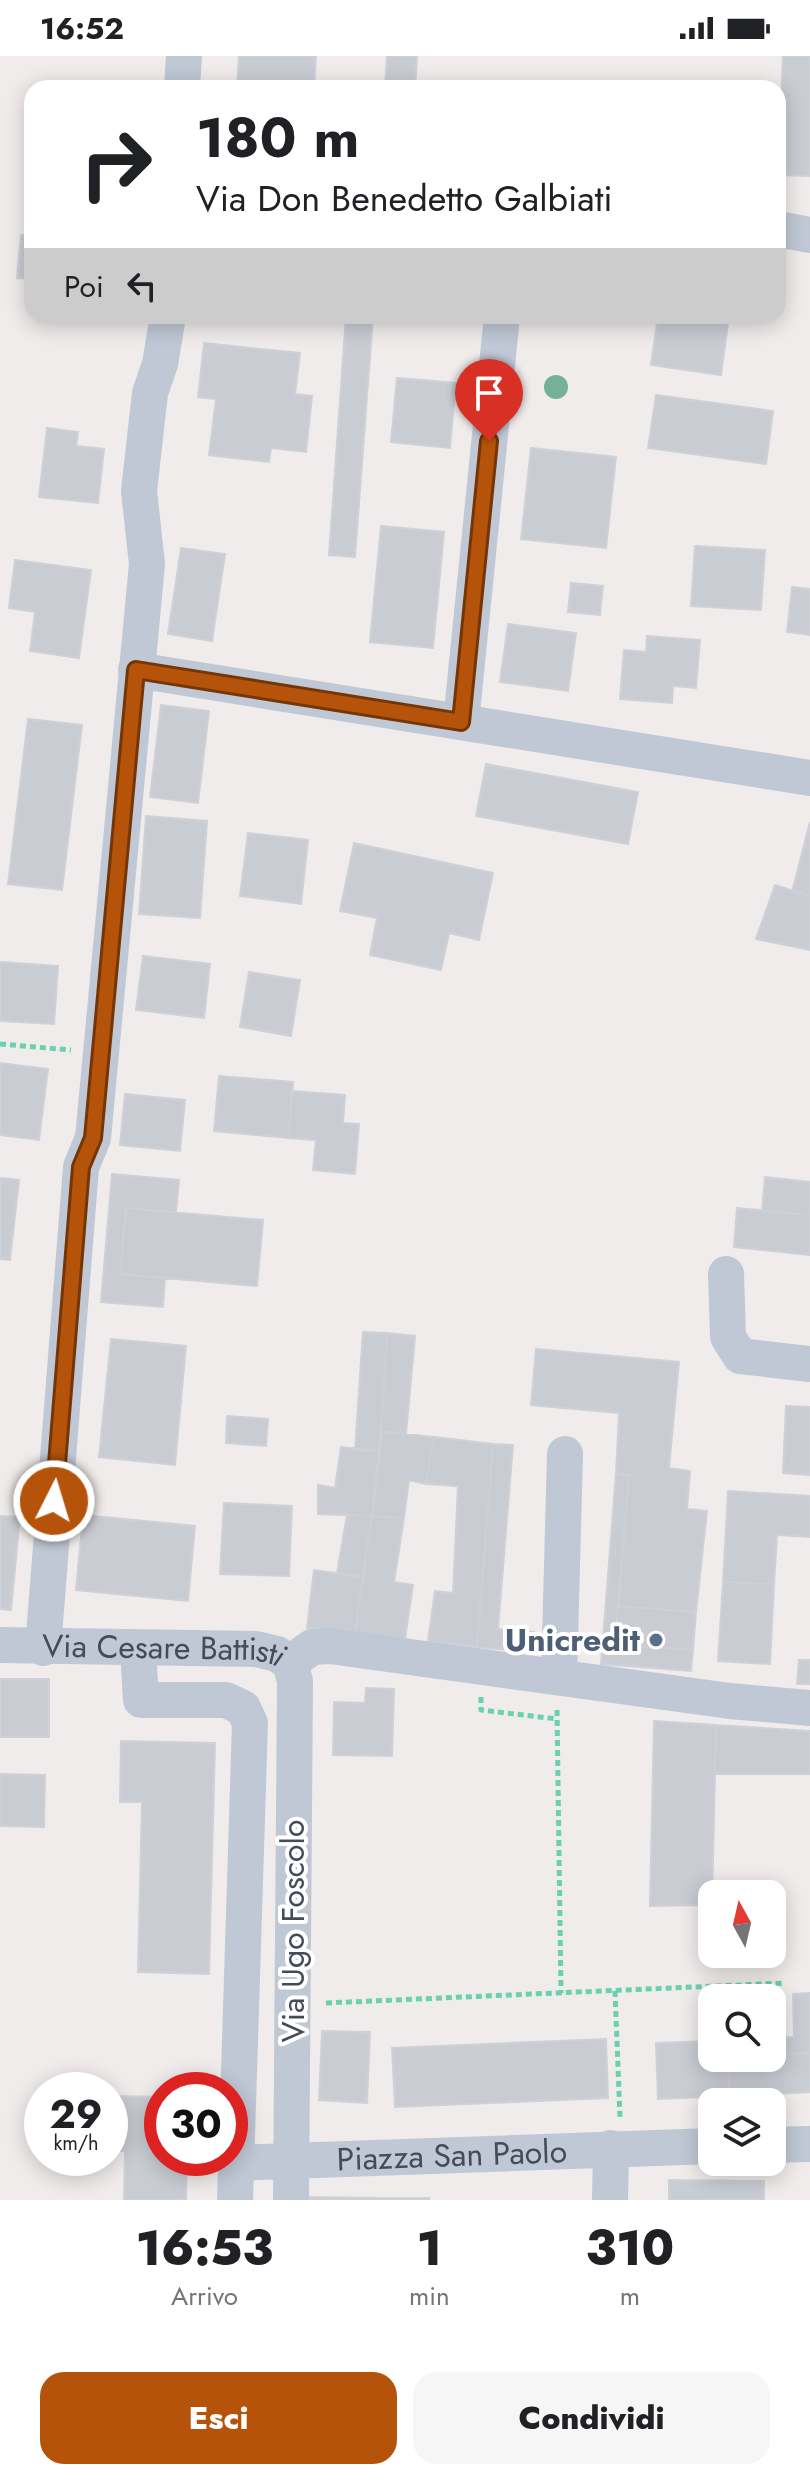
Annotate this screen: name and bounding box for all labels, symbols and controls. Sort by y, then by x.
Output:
text: 16:52 [40,7,124,50]
text: 180 m [196,97,359,178]
icon: right [64,112,168,216]
text: Via Don Benedetto Galbiati [196,172,613,224]
icon: left [120,264,164,308]
text: Poi [64,265,104,308]
pin [455,359,523,441]
icon: arrive [467,371,511,415]
position arrow [12,1459,96,1543]
place label: Unicredit [505,1617,641,1663]
street label: Via Cesare Battisti [42,1623,297,1678]
marker: Unicredit [647,1631,665,1649]
street label: Via Ugo Foscolo [270,1820,316,2042]
north arrow [698,1880,786,1968]
map controls [698,1880,786,2176]
button: search [698,1984,786,2072]
speed limit sign: 30 [144,2072,248,2176]
text: 29 [50,2085,103,2143]
button: layers [698,2088,786,2176]
street label: Piazza San Paolo [336,2128,568,2182]
text: km/h [53,2129,99,2158]
text: 16:53 [136,2214,273,2283]
text: 1 [417,2214,442,2283]
text: 310 [585,2214,674,2283]
text: Arrivo [171,2277,238,2315]
text: min [409,2277,450,2315]
text: m [620,2277,640,2315]
button: Esci [40,2372,397,2464]
button: Condividi [413,2372,770,2464]

